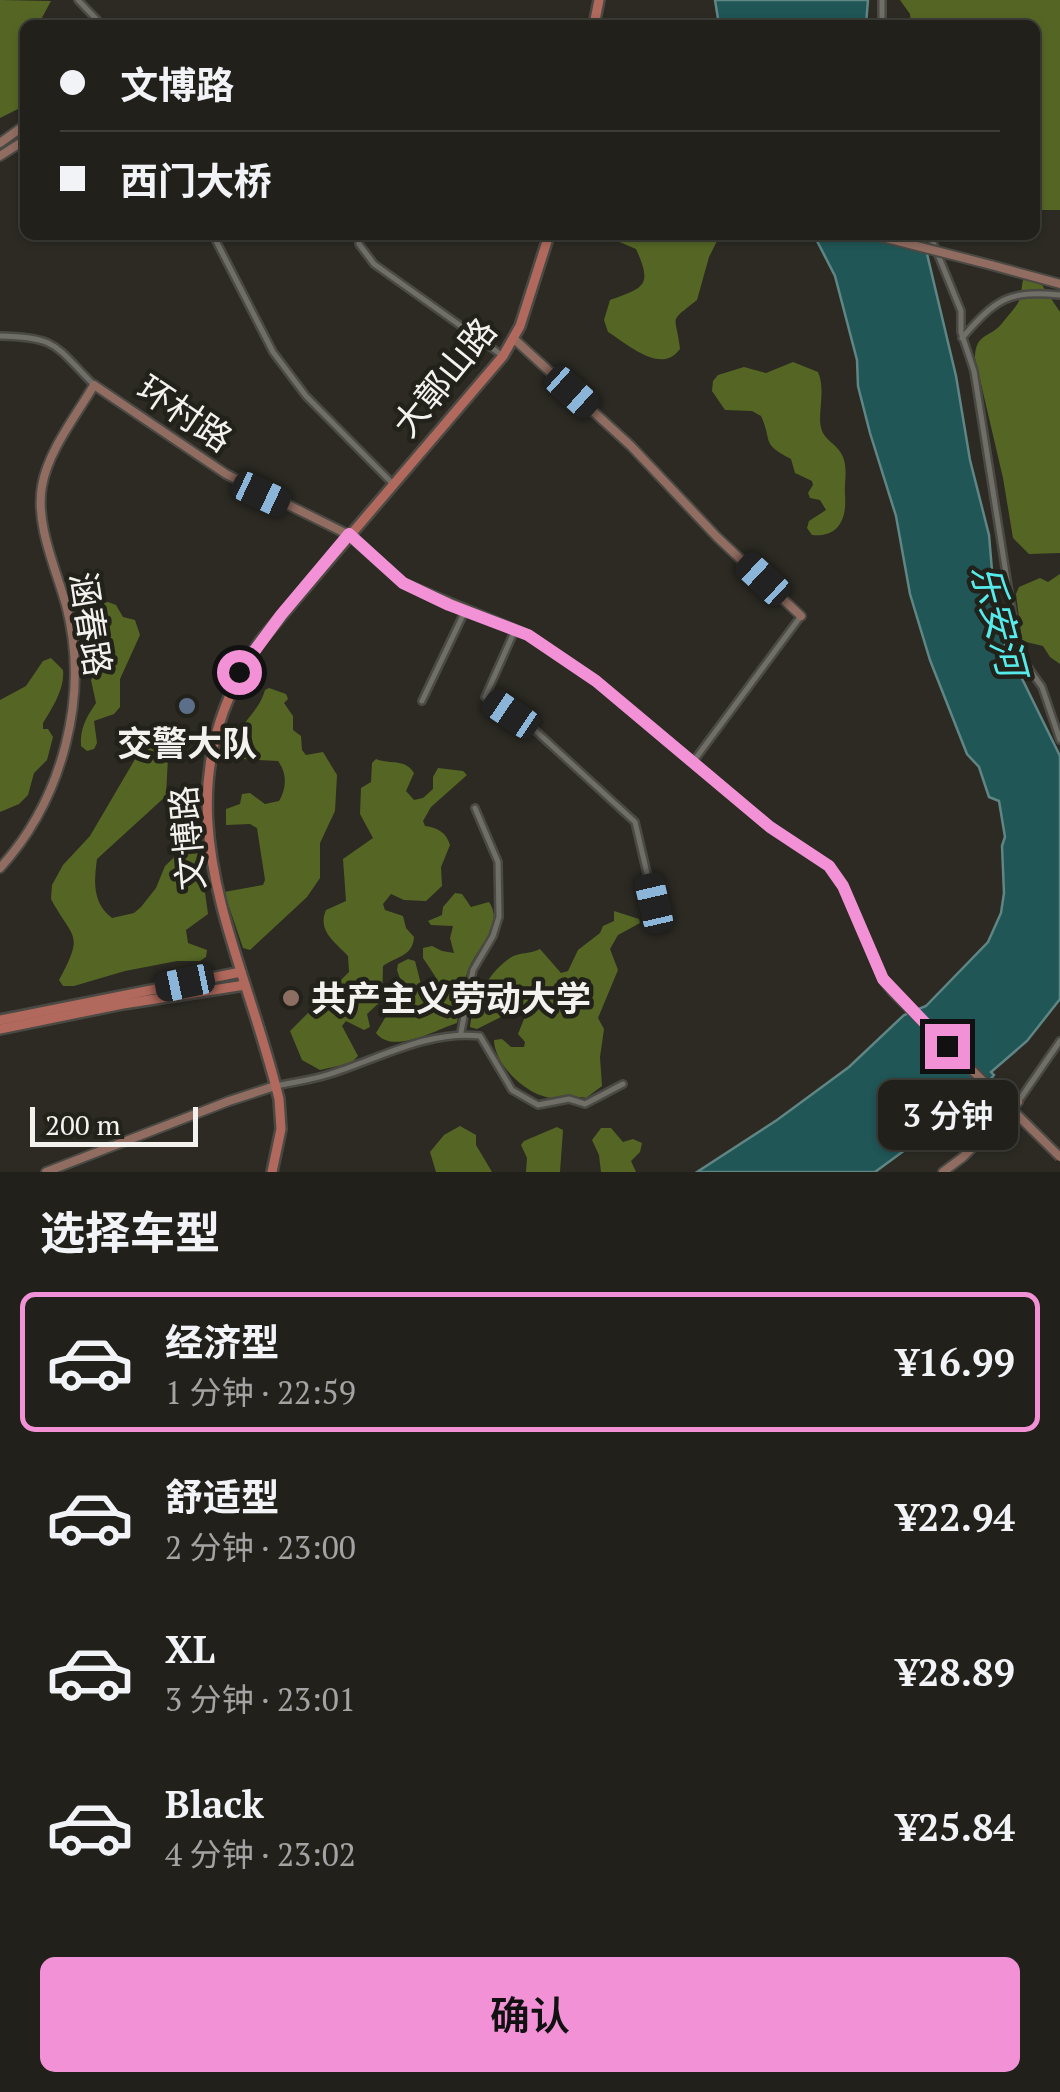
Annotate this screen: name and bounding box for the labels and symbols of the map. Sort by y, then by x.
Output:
street label: 大鄣山路 [382,308,506,446]
car [540,361,604,423]
street label: 环村路 [129,365,241,461]
car [227,468,295,520]
car [731,548,795,610]
water label: 乐安河 [960,558,1040,688]
street label: 涵春路 [60,569,122,679]
route start [217,650,262,695]
car [478,685,544,743]
marker: 交警大队 [176,695,198,717]
place label: 交警大队 [117,720,257,766]
street label: 文博路 [160,784,214,892]
car [633,870,675,936]
car [153,962,217,1004]
place label: 共产主义劳动大学 [311,975,591,1021]
marker: 共产主义劳动大学 [280,987,302,1009]
route end [925,1024,970,1069]
callout: 3 分钟 [877,1081,1017,1151]
scale bar [30,1102,198,1146]

